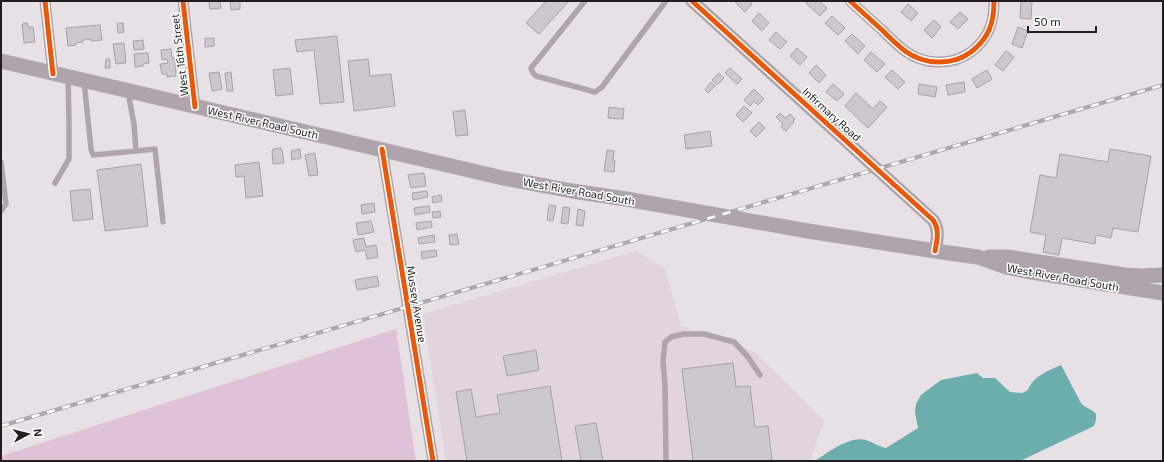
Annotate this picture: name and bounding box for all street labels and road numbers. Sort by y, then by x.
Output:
street label: West 16th Street [168,13,190,97]
street label: Infirmary Road [800,84,864,144]
street label: West River Road South [206,103,320,141]
street label: West River Road South [522,175,636,207]
street label: West River Road South [1006,261,1120,293]
street label: Mussey Avenue [405,265,430,343]

